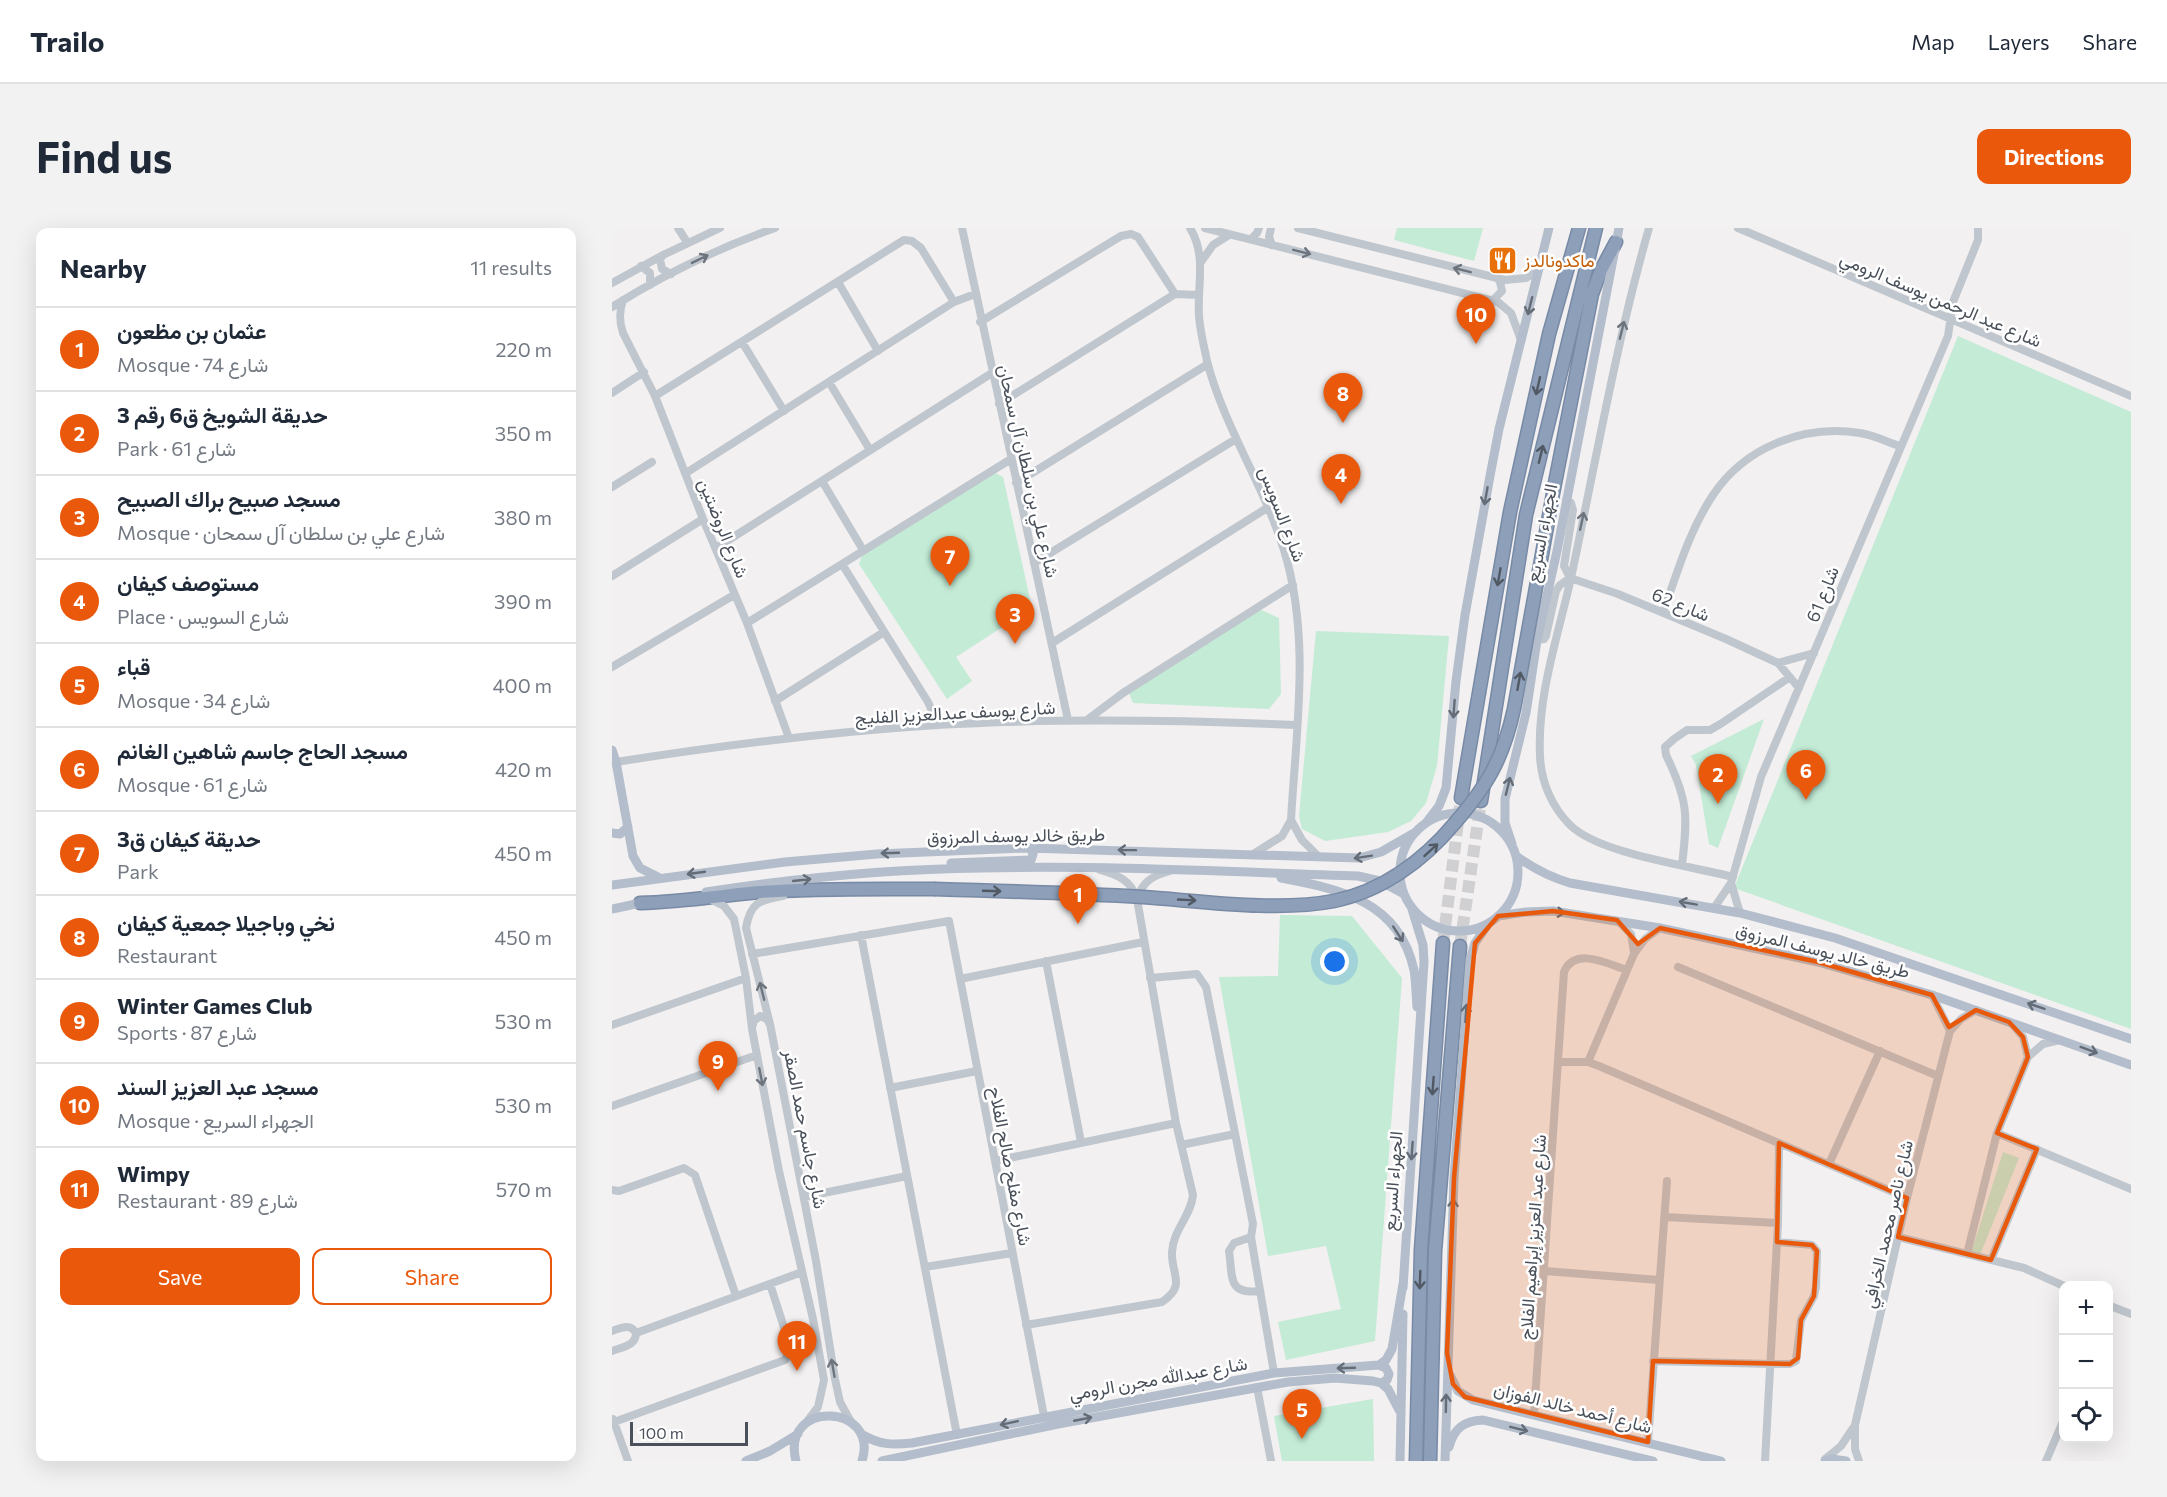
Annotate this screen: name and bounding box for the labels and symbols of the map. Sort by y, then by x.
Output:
restaurant icon: ماكدونالدز [1487,244,1519,276]
one-way arrow [1293,246,1312,258]
street label: شارع عبد الرحمن يوسف الرومي [1835,247,2045,356]
place label: ماكدونالدز [1523,249,1595,272]
one-way arrow [691,253,709,265]
one-way arrow [1453,263,1472,275]
pin: 10 [1456,294,1496,344]
one-way arrow [1523,296,1535,315]
one-way arrow [1617,321,1629,340]
street label: شارع علي بن سلطان آل سمحان [989,362,1064,581]
pin: 8 [1324,374,1362,423]
one-way arrow [1531,376,1543,395]
one-way arrow [1535,445,1547,464]
pin: 4 [1322,454,1360,504]
street label: شارع السويس [1253,463,1311,565]
street label: شارع الروضتين [692,475,754,582]
street label: الجهراء السريع [1521,482,1563,585]
one-way arrow [1480,485,1491,505]
one-way arrow [1577,511,1588,531]
pin: 7 [930,536,970,586]
street label: شارع 61 [1801,563,1845,626]
one-way arrow [1493,567,1504,586]
street label: شارع 62 [1648,582,1713,627]
pin: 3 [996,594,1034,644]
one-way arrow [1514,672,1525,692]
street label: شارع يوسف عبدالعزيز الفليج [854,696,1056,730]
one-way arrow [1448,699,1459,719]
pin: 6 [1786,750,1826,800]
pin: 2 [1698,754,1738,804]
one-way arrow [1503,777,1515,796]
street label: طريق خالد يوسف المرزوق [927,822,1105,849]
one-way arrow [1423,843,1438,857]
one-way arrow [1117,844,1137,856]
one-way arrow [880,848,900,859]
one-way arrow [1354,851,1374,862]
one-way arrow [687,867,706,878]
one-way arrow [792,874,811,885]
pin: 1 [1058,874,1098,924]
one-way arrow [982,885,1002,896]
one-way arrow [1176,895,1196,906]
one-way arrow [1679,898,1699,909]
one-way arrow [1545,907,1565,918]
street label: طريق خالد يوسف المرزوق [1734,918,1912,983]
one-way arrow [1392,925,1404,942]
your location [1320,947,1349,976]
one-way arrow [755,982,767,1001]
one-way arrow [2027,1000,2046,1011]
one-way arrow [1461,1004,1472,1024]
pin: 9 [698,1042,738,1091]
one-way arrow [2079,1045,2098,1056]
street label: شارع جاسم حمد الصقر [778,1047,832,1211]
one-way arrow [756,1067,767,1086]
one-way arrow [1427,1075,1438,1095]
street label: شارع مفلح صالح الفلاح [983,1085,1037,1248]
street label: الجهراء السريع [1378,1130,1408,1232]
street label: شارع عبد العزيز إبراهيم الفلاج [1514,1133,1552,1341]
street label: شارع ناصر محمد الخرافي [1857,1138,1922,1311]
one-way arrow [1406,1141,1417,1160]
one-way arrow [1448,1198,1459,1218]
one-way arrow [1415,1270,1426,1290]
pin: 11 [778,1322,816,1371]
street label: شارع عبدالله مجرن الرومي [1067,1351,1250,1409]
one-way arrow [828,1359,839,1378]
one-way arrow [1336,1362,1356,1373]
street label: شارع أحمد خالد الفوزان [1491,1377,1654,1439]
pin: 5 [1282,1390,1322,1439]
one-way arrow [1441,1393,1452,1413]
one-way arrow [1073,1413,1092,1424]
one-way arrow [999,1418,1018,1430]
scale bar [630,1419,748,1446]
one-way arrow [1510,1423,1529,1435]

